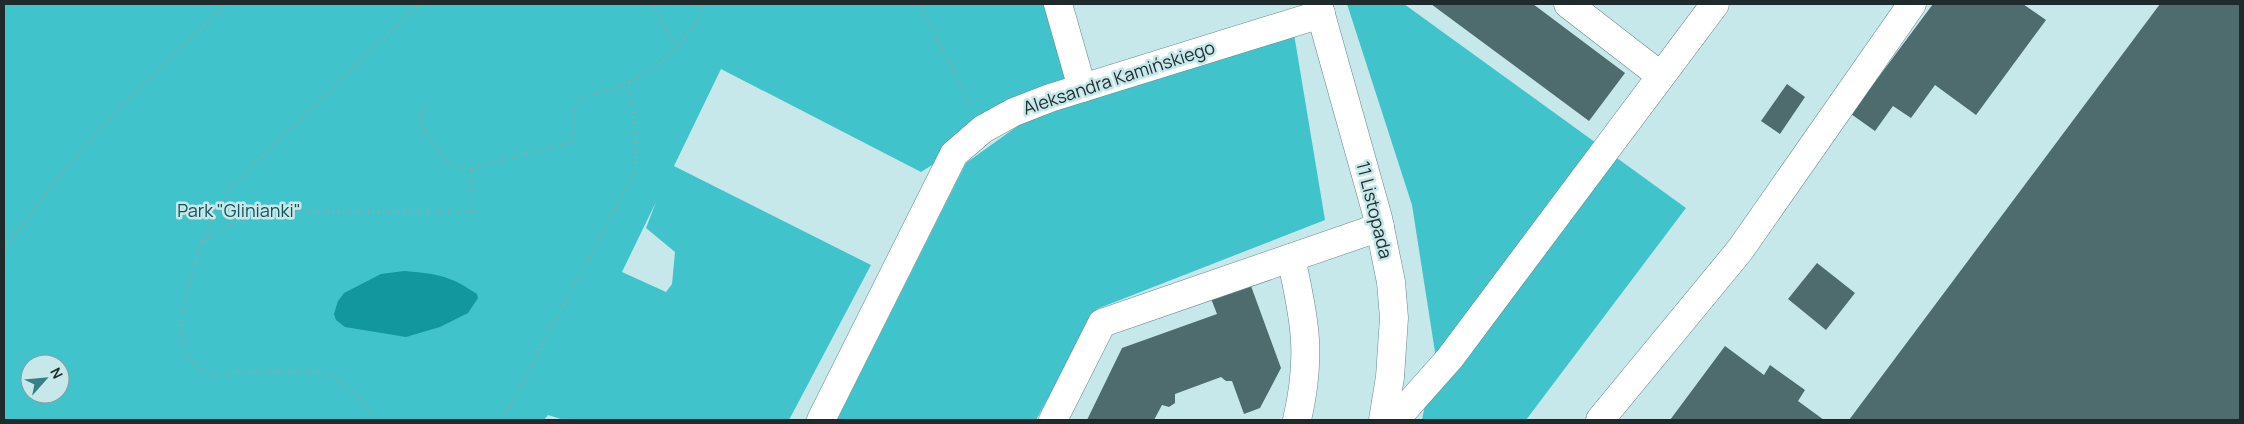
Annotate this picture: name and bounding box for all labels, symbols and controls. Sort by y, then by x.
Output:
street label: Aleksandra Kamińskiego [1020,35,1218,119]
street label: 11 Listopada [1351,159,1399,261]
park label: Park "Glinianki" [177,198,301,222]
north arrow [20,354,70,404]
text: N [46,364,68,382]

